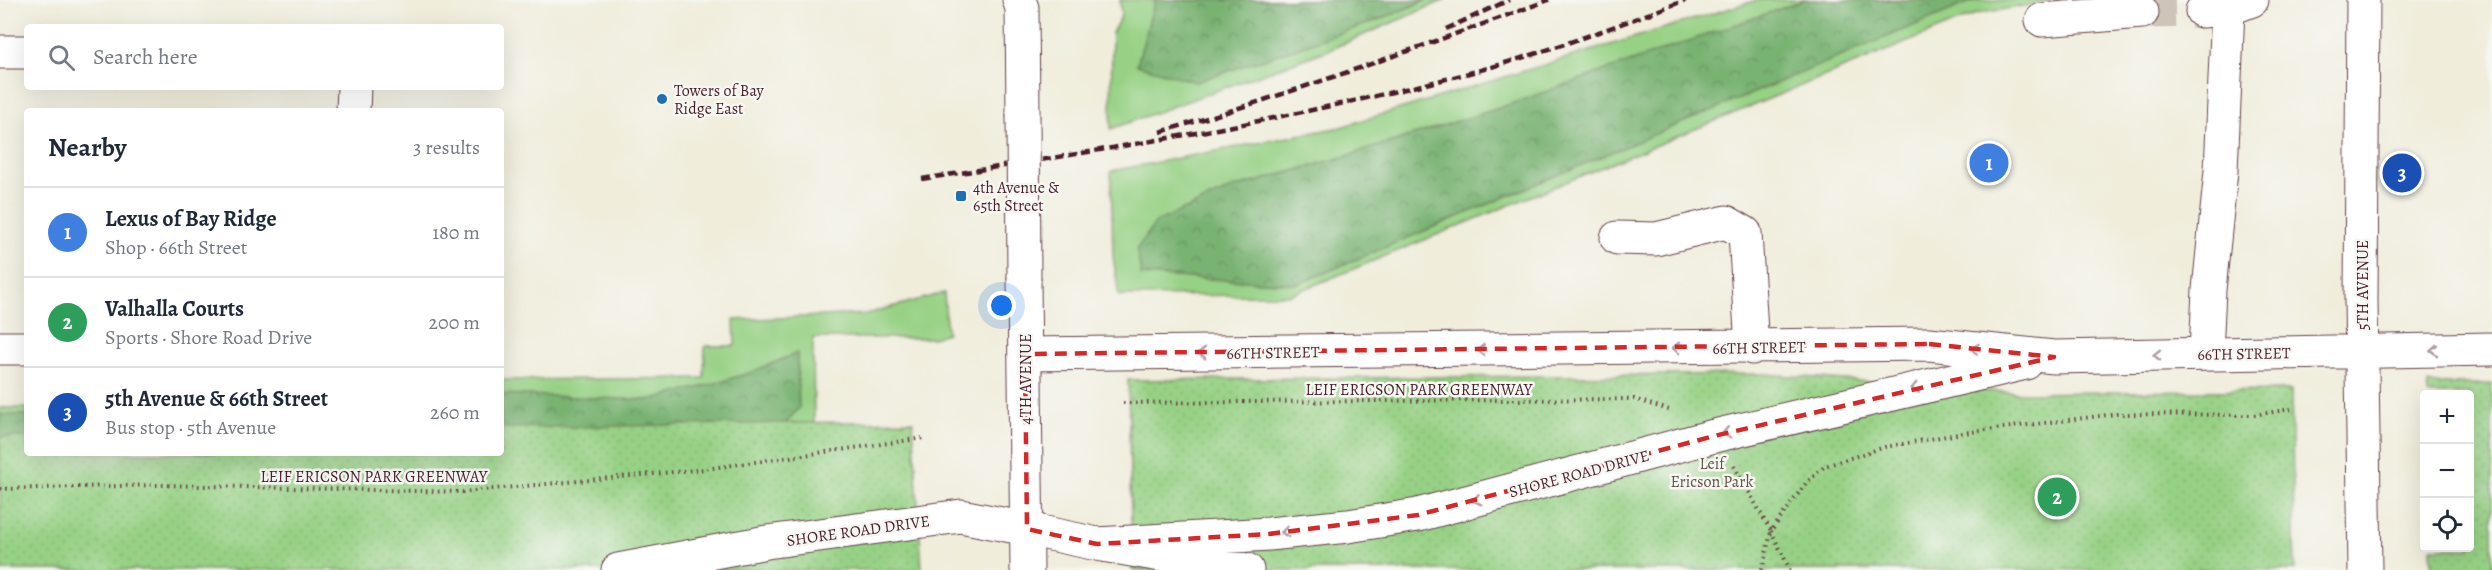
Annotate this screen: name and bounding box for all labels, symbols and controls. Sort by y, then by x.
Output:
search box [24,24,504,90]
icon: search [45,41,78,74]
text: Search here [93,42,198,72]
place label: Towers of Bay Ridge East [674,80,765,120]
marker: Towers of Bay Ridge East [655,92,669,106]
text: Nearby [48,130,127,165]
text: 3 results [413,134,480,161]
pin: 1 [1970,140,2008,186]
pin: 3 [2382,150,2422,195]
place label: 4th Avenue & 65th Street [973,177,1060,217]
marker: 4th Avenue & 65th Street [954,189,968,203]
text: Lexus of Bay Ridge [105,204,277,234]
text: 1 [64,219,71,246]
text: 180 m [432,219,480,246]
text: Shop · 66th Street [105,234,247,261]
street label: 5TH AVENUE [2352,240,2374,330]
your location [987,291,1016,320]
text: Valhalla Courts [105,294,244,324]
text: 2 [63,309,72,336]
text: 200 m [429,309,480,336]
text: Sports · Shore Road Drive [105,324,312,351]
street label: 4TH AVENUE [1015,334,1037,424]
street label: 66TH STREET [1712,336,1806,360]
street label: 66TH STREET [1226,341,1320,365]
one-way arrow [1671,342,1680,354]
street label: 66TH STREET [2197,342,2291,366]
one-way arrow [1971,343,1980,356]
one-way arrow [1476,344,1485,356]
one-way arrow [2429,344,2438,356]
one-way arrow [1197,347,1206,359]
one-way arrow [2152,348,2161,361]
street label: LEIF ERICSON PARK GREENWAY [1306,379,1533,401]
one-way arrow [1911,381,1921,394]
text: 5th Avenue & 66th Street [105,384,328,414]
map controls [2420,390,2474,552]
button: + [2420,390,2474,444]
text: 3 [63,399,72,426]
text: 260 m [430,399,480,426]
text: Bus stop · 5th Avenue [105,414,276,441]
one-way arrow [1721,426,1731,439]
button: − [2420,444,2474,498]
street label: SHORE ROAD DRIVE [1507,445,1652,503]
park label: Leif Ericson Park [1671,453,1753,493]
street label: LEIF ERICSON PARK GREENWAY [261,466,488,488]
pin: 2 [2038,474,2076,520]
one-way arrow [1472,493,1482,506]
button: locate [2420,498,2474,552]
street label: SHORE ROAD DRIVE [785,510,931,552]
one-way arrow [1280,525,1289,538]

